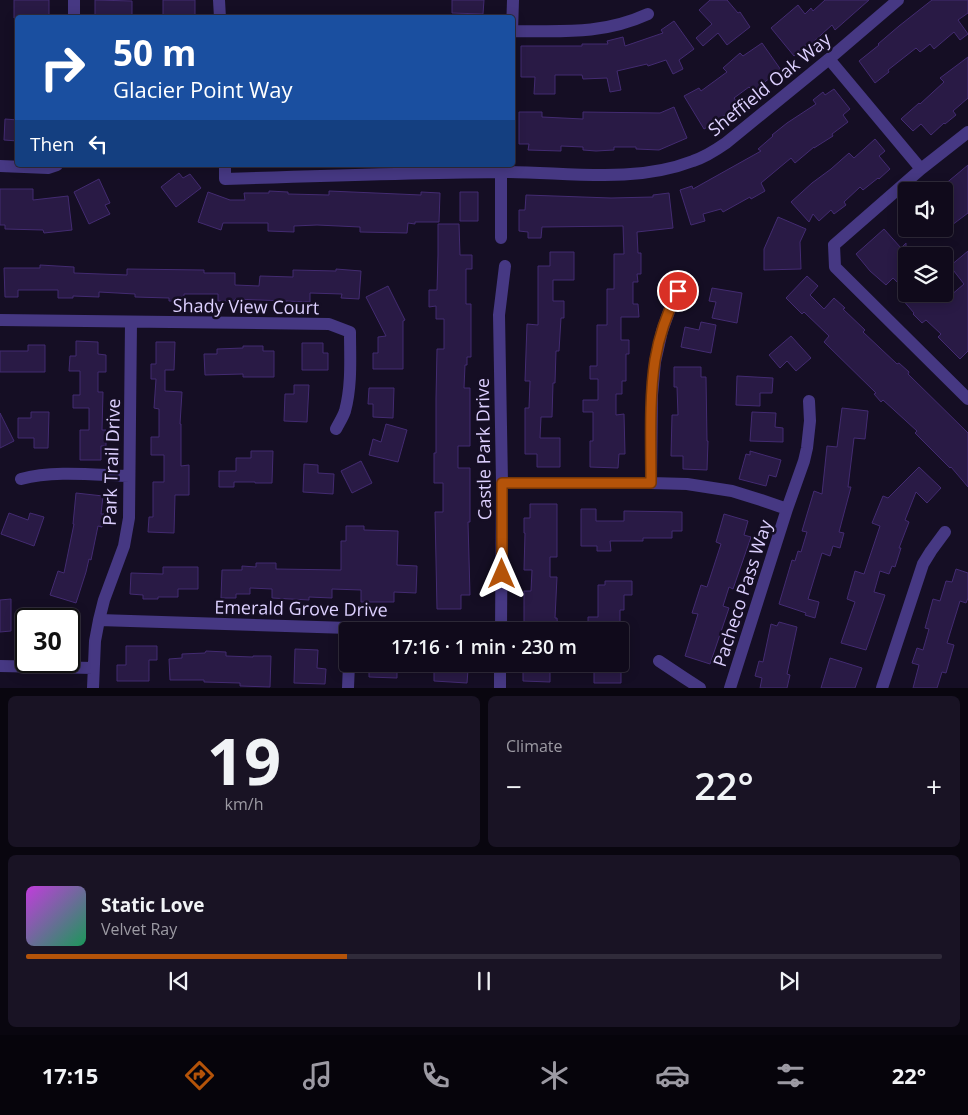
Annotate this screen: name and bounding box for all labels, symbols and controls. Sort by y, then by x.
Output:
street label: Sheffield Oak Way [702,26,836,141]
text: 50 m [113,29,196,76]
icon: right [30,35,95,100]
text: Glacier Point Way [113,74,293,104]
icon: left [84,130,112,158]
text: Then [30,131,74,157]
map controls [898,182,953,302]
button: sound [898,182,953,237]
button: layers [898,247,953,302]
pin [657,270,699,312]
icon: arrive [664,277,692,305]
street label: Shady View Court [172,293,320,319]
street label: Castle Park Drive [470,378,496,520]
street label: Park Trail Drive [97,398,125,526]
street label: Pacheco Pass Way [707,516,777,669]
position arrow [475,547,527,599]
street label: Emerald Grove Drive [214,594,388,622]
speed limit sign: 30 [15,608,80,673]
text: 17:16 · 1 min · 230 m [391,634,577,660]
text: 19 [207,716,281,804]
text: Climate [506,735,563,757]
text: 22° [694,759,754,811]
text: − [506,767,522,805]
text: + [926,767,942,805]
text: km/h [225,793,263,815]
text: Static Love [101,892,204,918]
text: Velvet Ray [101,918,177,940]
icon: previous [165,967,193,995]
icon: pause [470,967,498,995]
icon: next [775,967,803,995]
icon: directions [182,1058,217,1093]
icon: music [300,1058,335,1093]
icon: phone [418,1058,453,1093]
icon: climate [537,1058,572,1093]
icon: car [655,1058,690,1093]
icon: filters [773,1058,808,1093]
text: 17:15 [42,1060,98,1090]
text: 22° [892,1060,926,1090]

